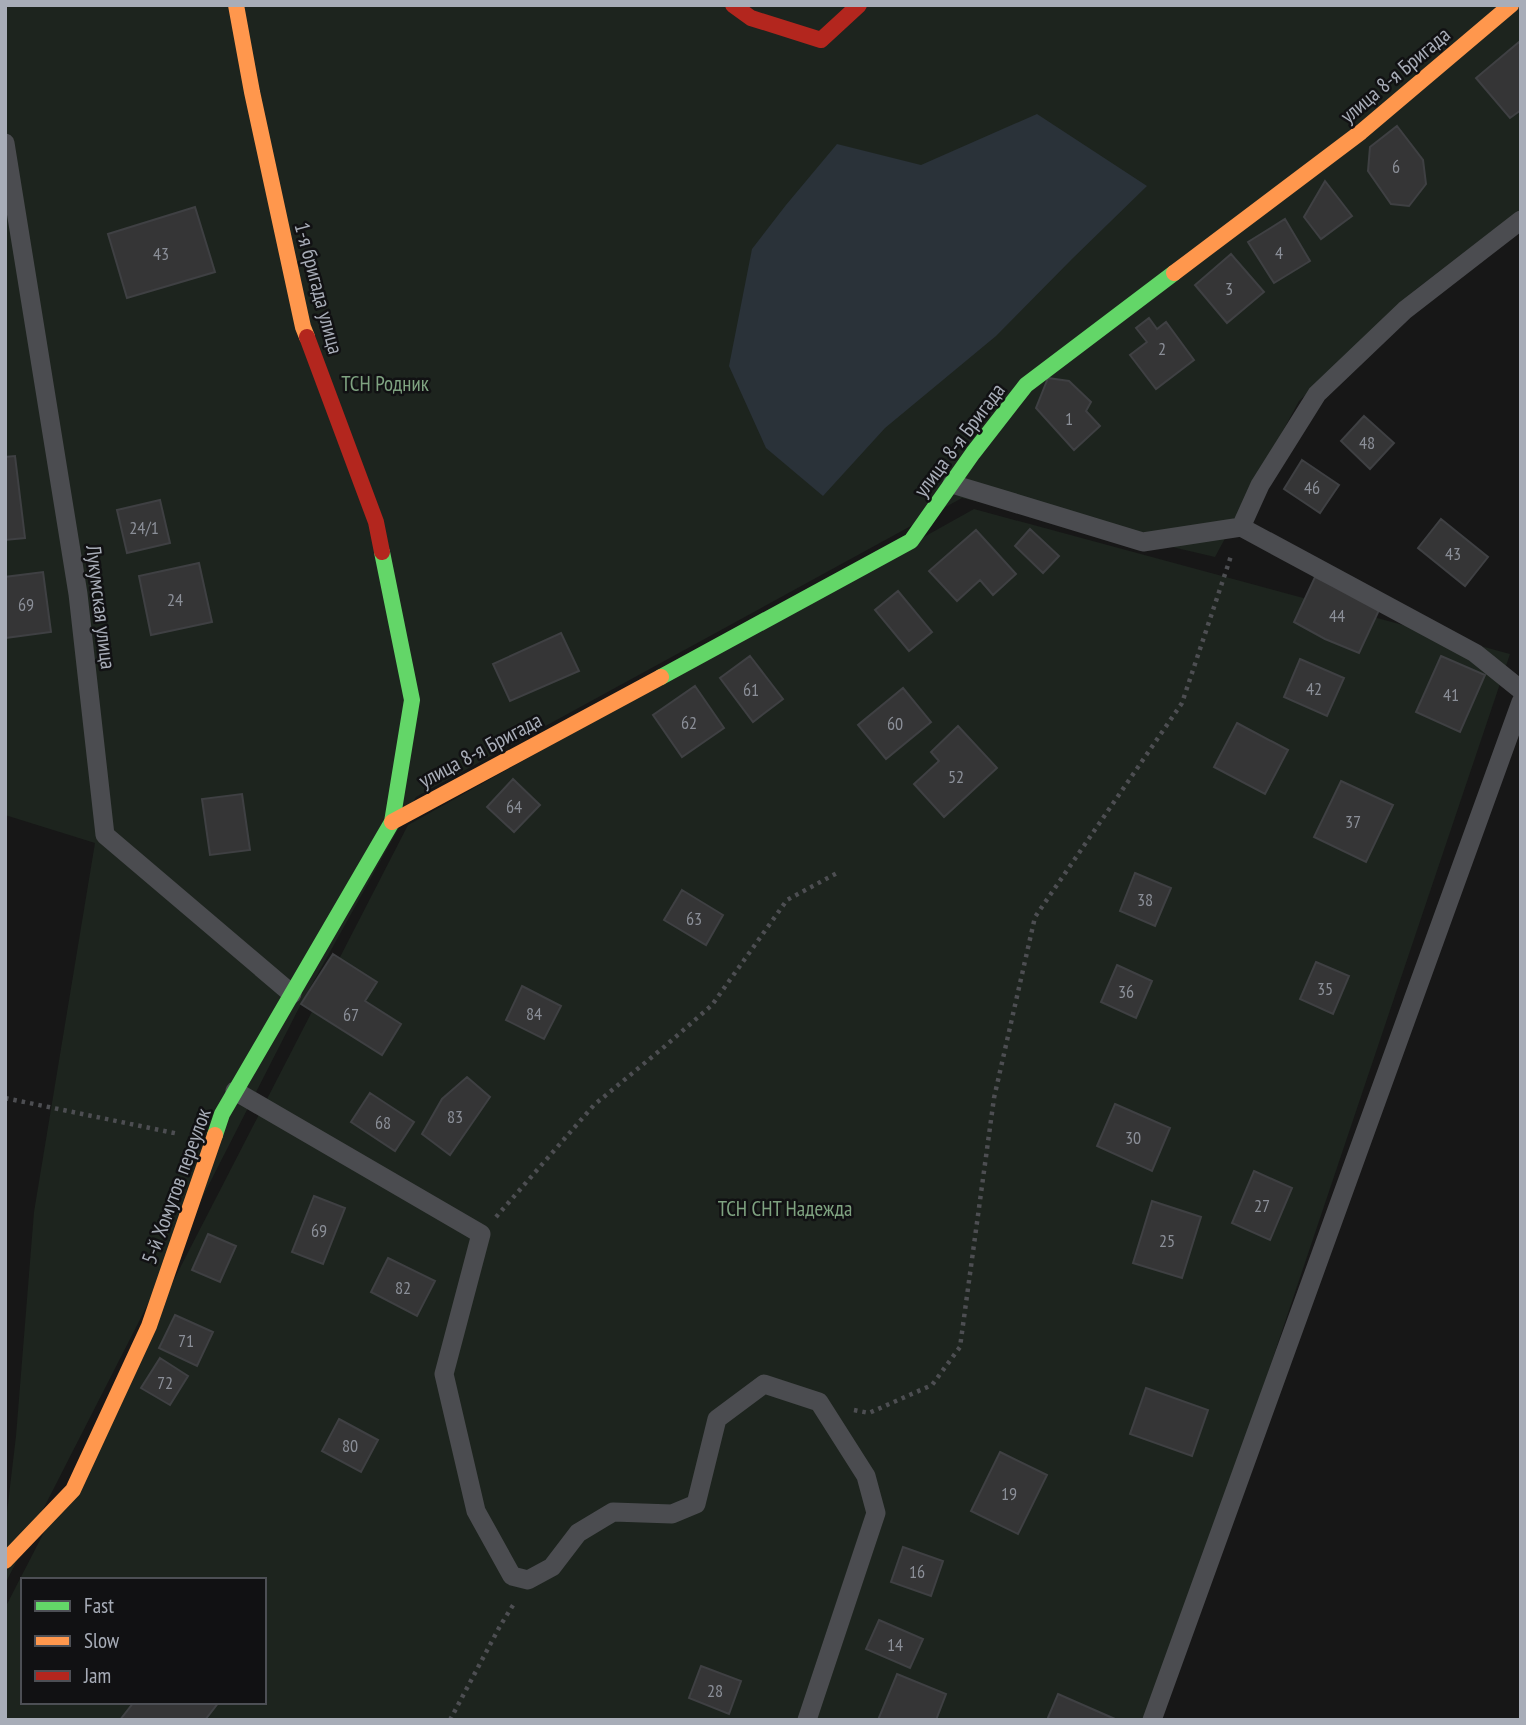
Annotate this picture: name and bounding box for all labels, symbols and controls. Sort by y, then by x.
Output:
street label: улица 8-я Бригада [1334,21,1456,129]
house number: 6 [1392,155,1400,178]
street label: 1-я бригада улица [288,219,350,357]
house number: 4 [1275,241,1283,264]
house number: 43 [153,242,169,265]
house number: 3 [1225,277,1233,300]
house number: 2 [1158,337,1166,360]
park label: ТСН Родник [341,370,429,397]
street label: улица 8-я Бригада [907,378,1011,502]
house number: 1 [1065,407,1073,430]
house number: 48 [1359,431,1375,454]
house number: 46 [1304,476,1320,499]
house number: 24/1 [129,516,159,539]
street label: Лукумская улица [80,542,122,671]
house number: 43 [1445,542,1461,565]
house number: 24 [167,588,183,611]
house number: 69 [18,593,34,616]
house number: 44 [1329,604,1345,627]
house number: 42 [1306,677,1322,700]
house number: 61 [743,678,759,701]
house number: 41 [1443,683,1459,706]
street label: улица 8-я Бригада [414,706,546,794]
house number: 62 [681,711,697,734]
house number: 60 [887,712,903,735]
house number: 52 [948,765,964,788]
house number: 64 [506,795,522,818]
house number: 37 [1345,810,1361,833]
house number: 38 [1137,888,1153,911]
house number: 63 [686,907,702,930]
house number: 35 [1317,977,1333,1000]
house number: 36 [1118,980,1134,1003]
house number: 84 [526,1002,542,1025]
house number: 67 [343,1003,359,1026]
street label: 5-й Хомутов переулок [135,1104,217,1268]
house number: 83 [447,1105,463,1128]
house number: 68 [375,1111,391,1134]
house number: 30 [1125,1126,1141,1149]
house number: 27 [1254,1194,1270,1217]
park label: ТСН СНТ Надежда [718,1195,852,1222]
house number: 69 [311,1219,327,1242]
house number: 25 [1159,1229,1175,1252]
house number: 82 [395,1276,411,1299]
house number: 71 [178,1329,194,1352]
house number: 72 [157,1371,173,1394]
house number: 80 [342,1434,358,1457]
house number: 19 [1001,1482,1017,1505]
house number: 16 [909,1560,925,1583]
legend [21,1578,266,1704]
text: Fast [84,1592,114,1619]
text: Slow [84,1627,120,1654]
house number: 14 [887,1633,903,1656]
text: Jam [83,1662,111,1689]
house number: 28 [707,1679,723,1702]

